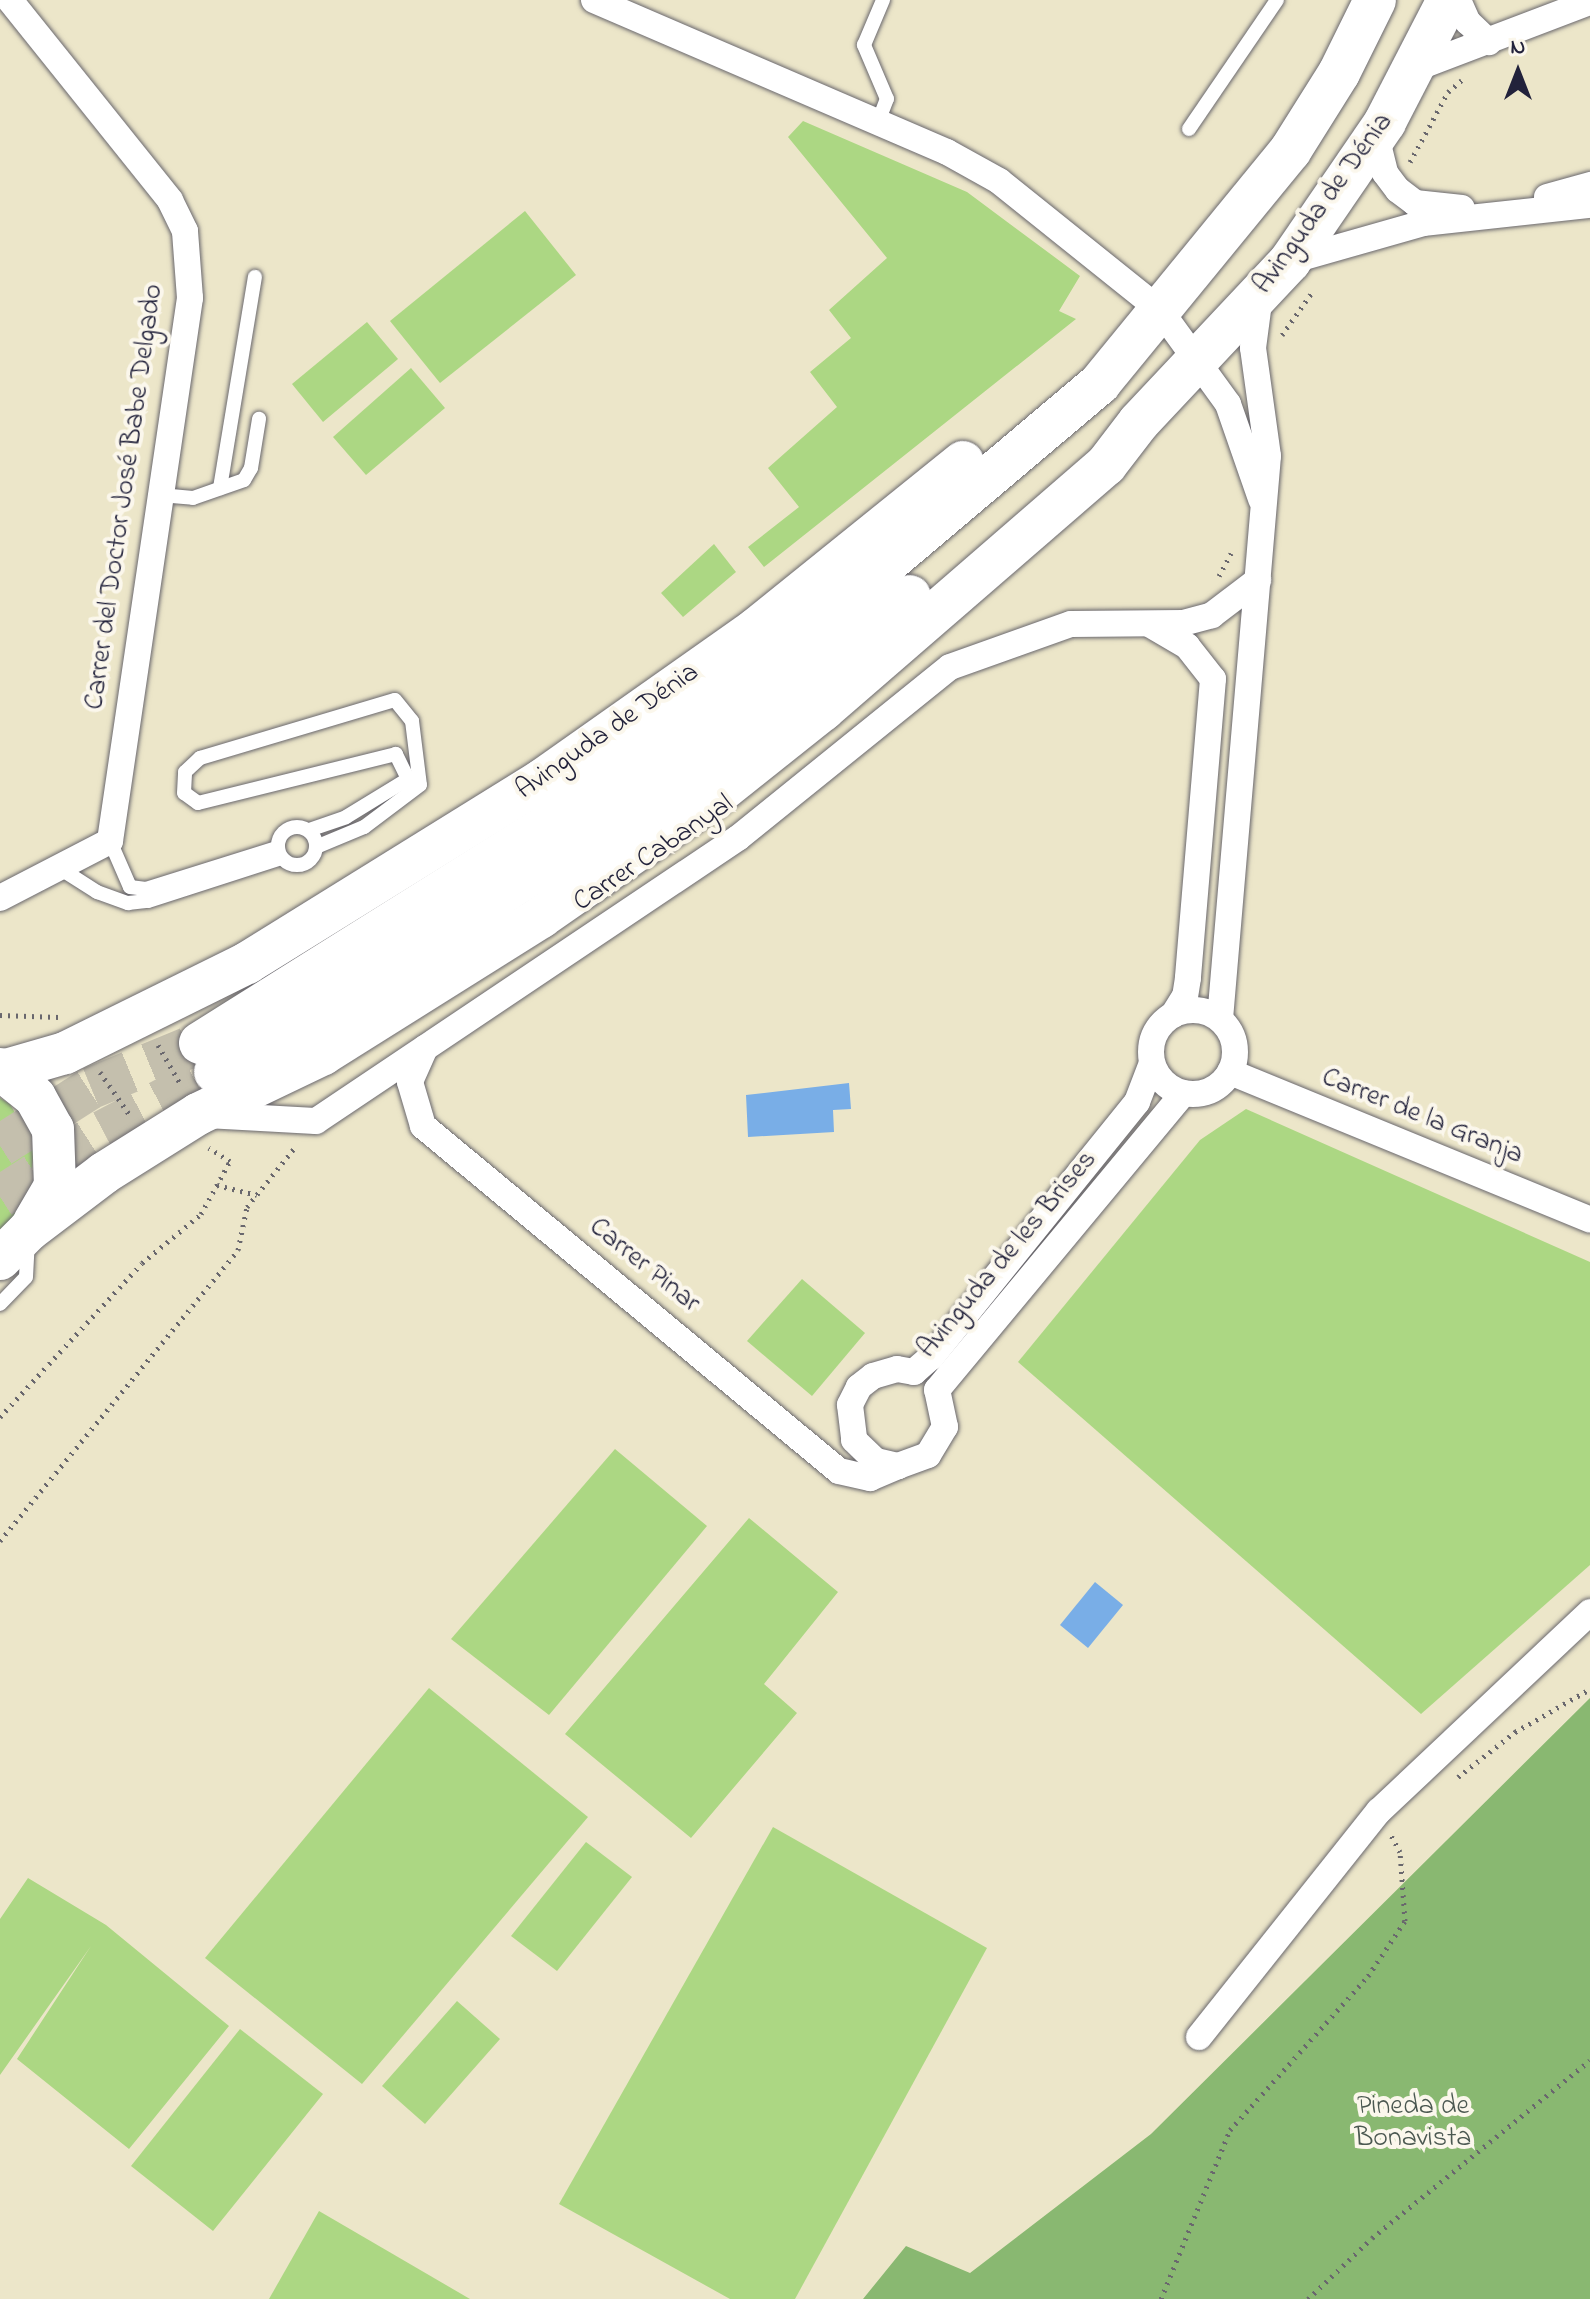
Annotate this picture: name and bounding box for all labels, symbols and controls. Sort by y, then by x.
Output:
north arrow [1478,32,1558,112]
text: N [1511,32,1525,64]
street label: Avinguda de Dénia [1247,107,1401,301]
street label: Carrer del Doctor José Babe Delgado [78,282,172,712]
street label: Avinguda de Dénia [510,656,706,808]
street label: Carrer Cabanyal [568,788,740,920]
street label: Carrer de la Granja [1316,1061,1528,1173]
street label: Avinguda de les Brises [911,1144,1105,1366]
street label: Carrer Pinar [582,1211,706,1321]
park label: Pineda de Bonavista [1355,2090,1471,2156]

